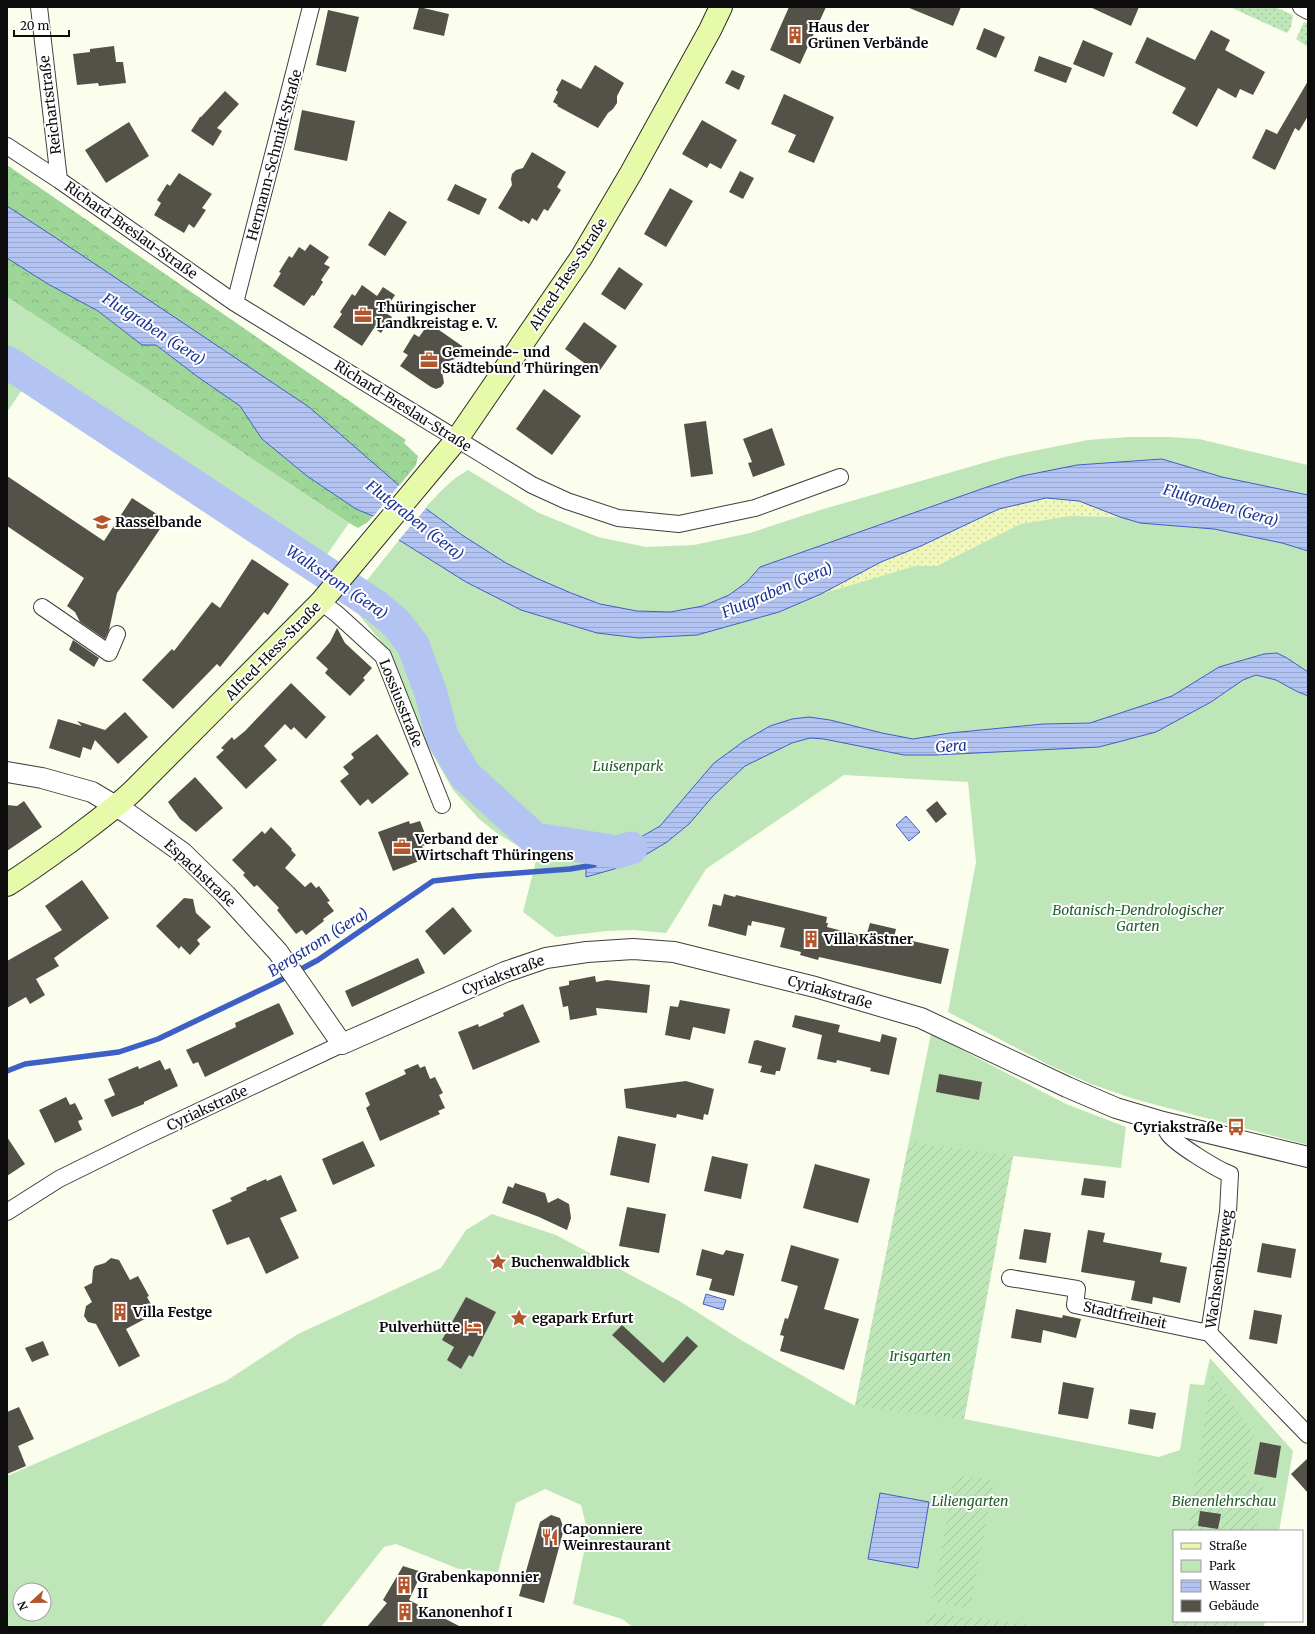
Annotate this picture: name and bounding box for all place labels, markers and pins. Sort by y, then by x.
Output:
place label: Haus der Grünen Verbände [808,18,929,52]
building icon: Haus der Grünen Verbände [785,25,805,45]
place label: Thüringischer Landkreistag e. V. [376,298,498,332]
office icon: Thüringischer Landkreistag e. V. [353,305,373,325]
place label: Gemeinde- und Städtebund Thüringen [442,343,599,377]
office icon: Gemeinde- und Städtebund Thüringen [419,350,439,370]
school or university icon: Rasselbande [92,512,112,532]
place label: Rasselbande [115,513,202,531]
place label: Verband der Wirtschaft Thüringens [414,830,574,864]
office icon: Verband der Wirtschaft Thüringens [392,837,412,857]
building icon: Villa Kästner [801,929,821,949]
place label: Villa Kästner [823,930,914,948]
bus stop icon: Cyriakstraße [1226,1117,1246,1137]
place label: Cyriakstraße [1133,1118,1223,1136]
place icon: Buchenwaldblick [488,1252,508,1272]
place label: Buchenwaldblick [511,1253,631,1271]
building icon: Villa Festge [110,1302,130,1322]
place label: Villa Festge [132,1303,213,1321]
place icon: egapark Erfurt [509,1308,529,1328]
place label: egapark Erfurt [532,1309,634,1327]
hotel icon: Pulverhütte [463,1317,483,1337]
place label: Pulverhütte [379,1318,460,1336]
place label: Caponniere Weinrestaurant [562,1520,671,1554]
restaurant icon: Caponniere Weinrestaurant [540,1527,560,1547]
place label: Grabenkaponnier II [417,1568,539,1602]
building icon: Grabenkaponnier II [394,1575,414,1595]
building icon: Kanonenhof I [395,1602,415,1622]
place label: Kanonenhof I [418,1603,513,1621]

